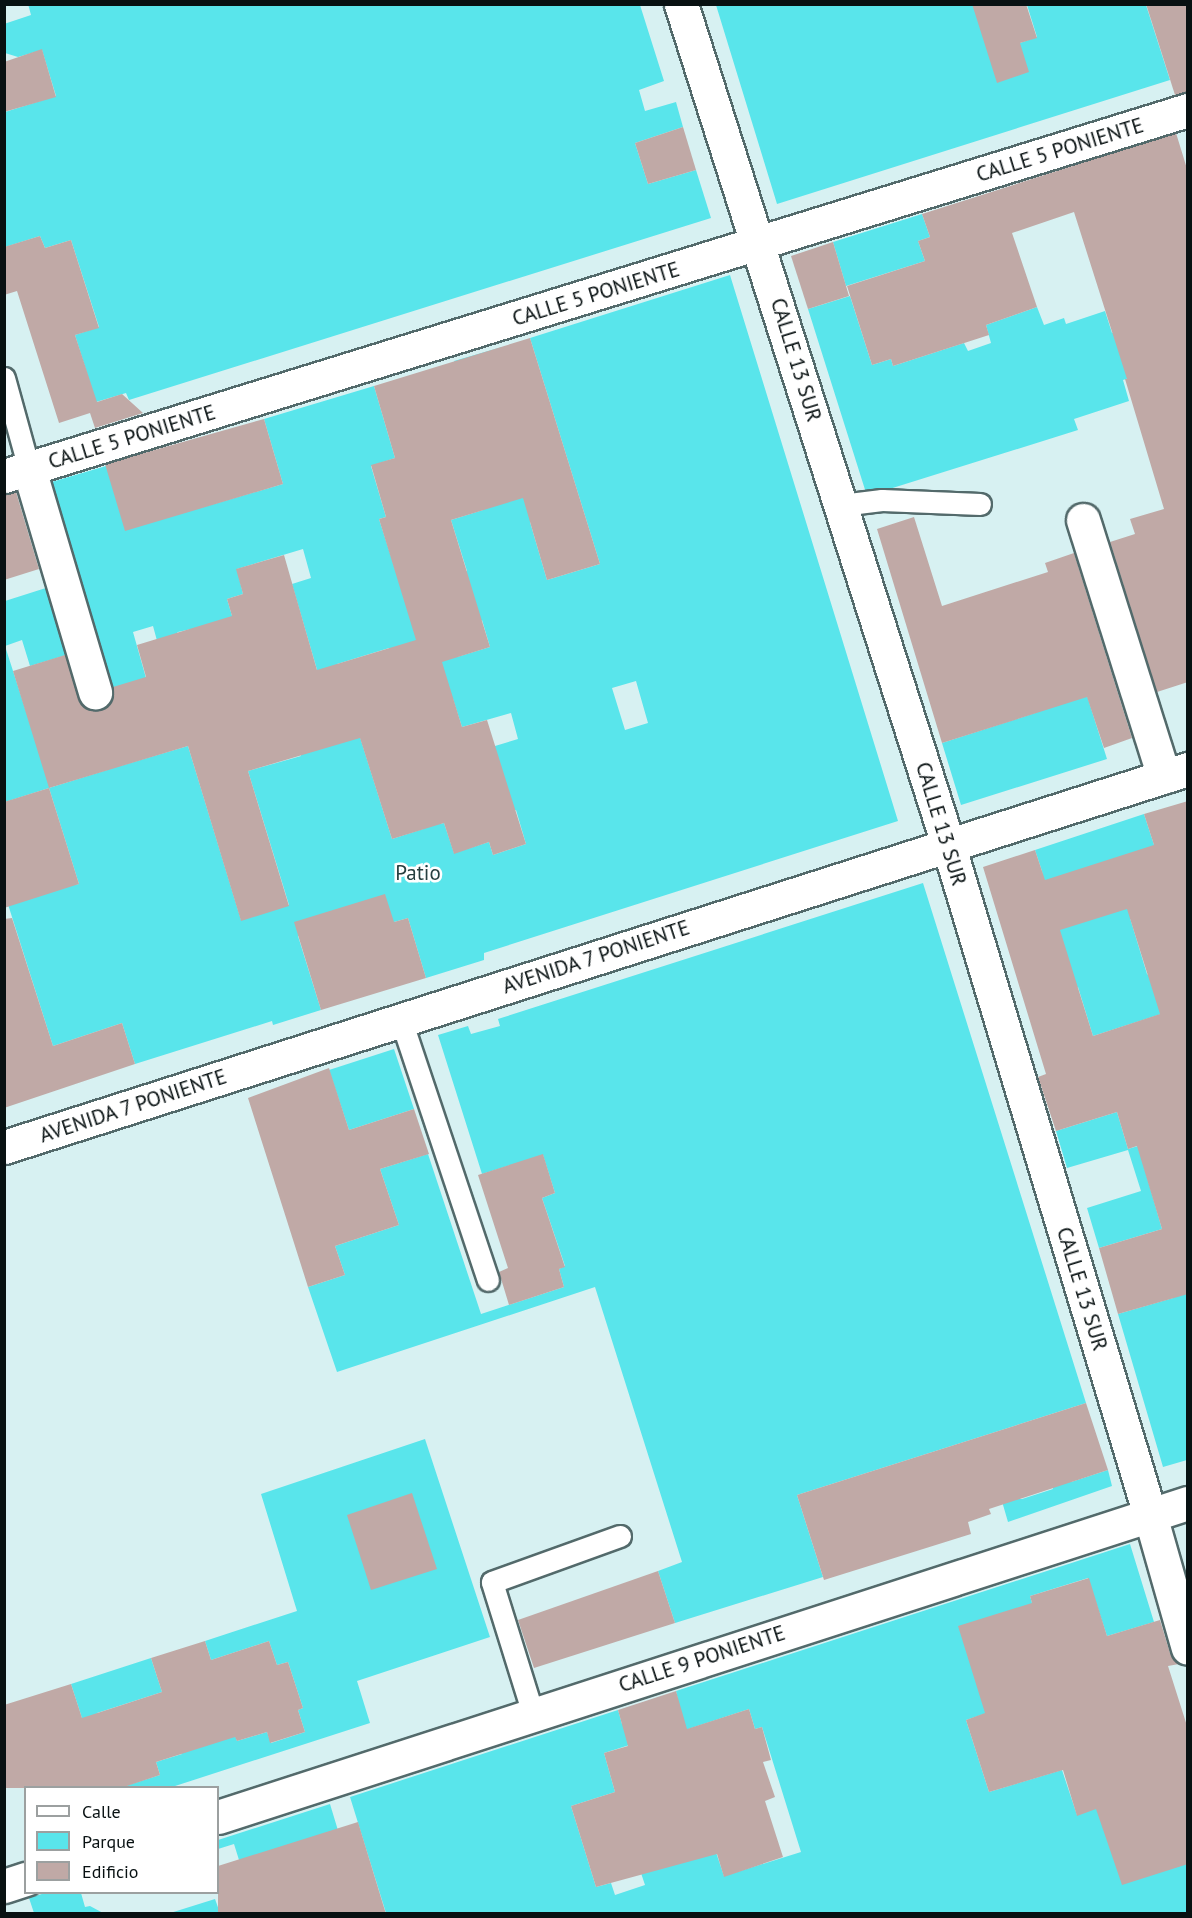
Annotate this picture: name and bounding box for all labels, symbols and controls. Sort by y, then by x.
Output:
street label: CALLE 5 PONIENTE [973,113,1147,187]
street label: CALLE 5 PONIENTE [509,257,683,331]
street label: CALLE 13 SUR [765,295,827,425]
street label: CALLE 5 PONIENTE [45,400,219,474]
street label: CALLE 13 SUR [910,759,972,889]
park label: Patio [395,860,441,886]
street label: AVENIDA 7 PONIENTE [498,915,694,999]
street label: AVENIDA 7 PONIENTE [35,1064,231,1148]
street label: CALLE 13 SUR [1051,1224,1113,1354]
street label: CALLE 9 PONIENTE [616,1620,788,1698]
legend [24,1786,219,1894]
text: Calle [82,1800,121,1823]
text: Parque [82,1830,135,1853]
text: Edificio [82,1860,138,1883]

